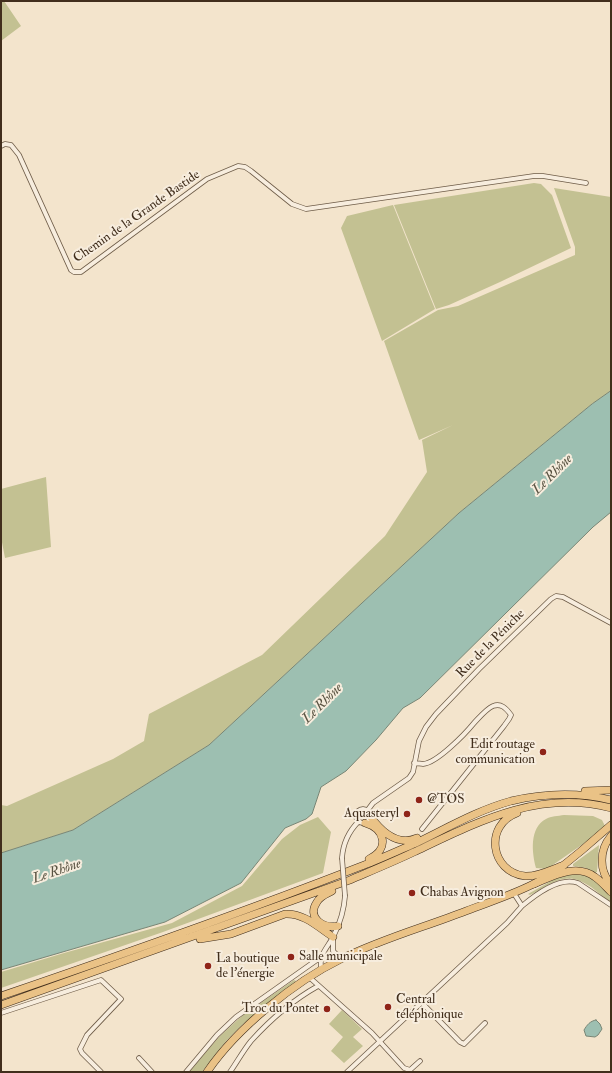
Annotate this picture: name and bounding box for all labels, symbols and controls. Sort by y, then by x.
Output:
street label: Chemin de la Grande Bastide [71,167,203,267]
water label: Le Rhône [529,451,577,499]
street label: Rue de la Péniche [454,607,528,681]
water label: Le Rhône [299,680,347,728]
place label: Edit routage communication [456,737,535,768]
marker: Edit routage communication [538,747,548,757]
place label: @TOS [427,792,464,808]
marker: @TOS [414,795,424,805]
place label: Aquasteryl [344,806,399,822]
marker: Aquasteryl [402,809,412,819]
water label: Le Rhône [31,856,83,888]
place label: Chabas Avignon [420,885,504,901]
marker: Chabas Avignon [407,888,417,898]
place label: Salle municipale [299,949,382,965]
place label: La boutique de l’énergie [216,951,279,982]
marker: Salle municipale [286,952,296,962]
marker: La boutique de l’énergie [203,961,213,971]
place label: Central téléphonique [396,992,463,1023]
place label: Troc du Pontet [242,1001,319,1017]
marker: Central téléphonique [383,1002,393,1012]
marker: Troc du Pontet [322,1004,332,1014]

